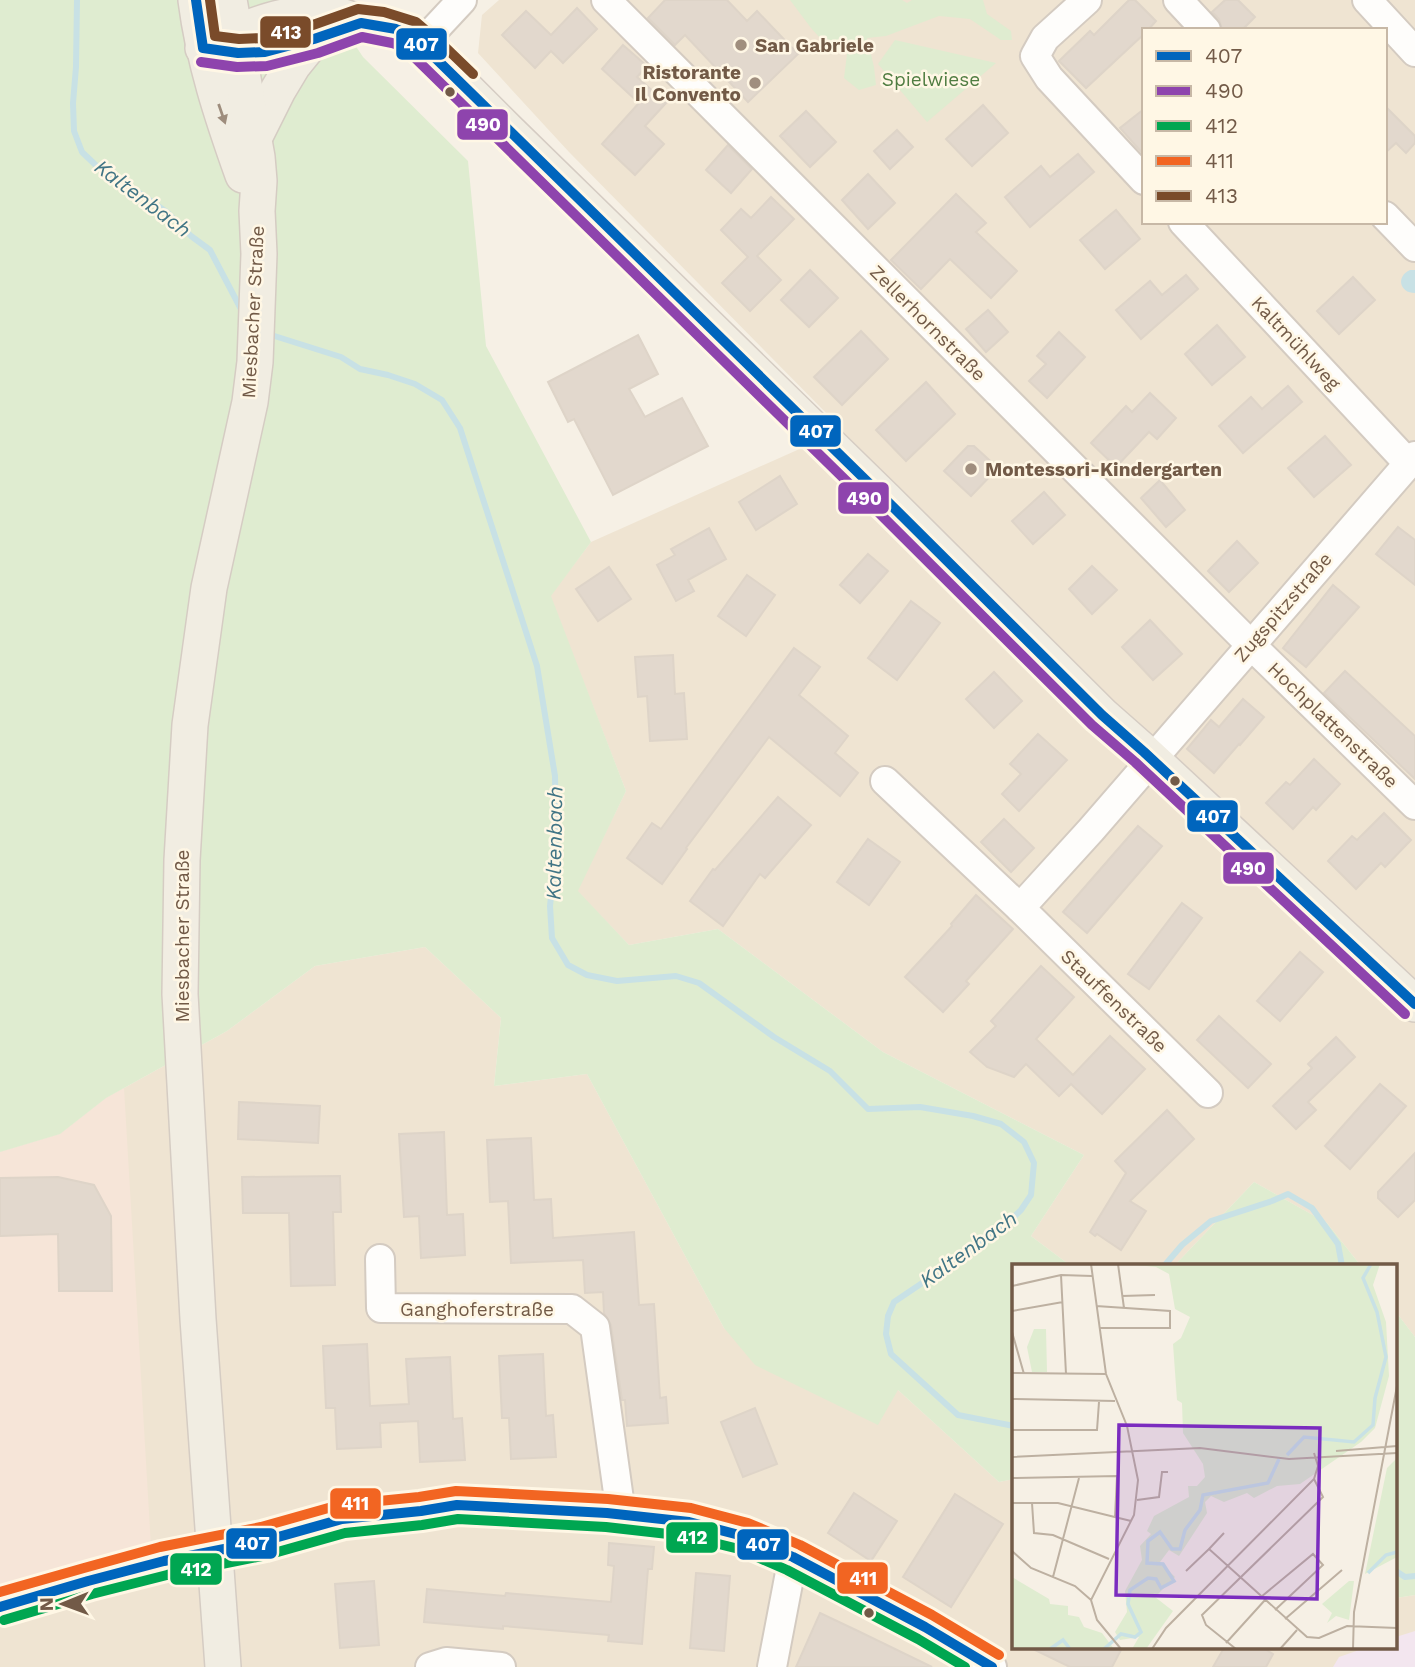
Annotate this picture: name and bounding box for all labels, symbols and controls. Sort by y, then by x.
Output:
line badge: 413 [259,15,312,49]
text: 413 [270,21,302,44]
line badge: 407 [395,27,448,61]
legend [1142,28,1387,224]
text: 407 [403,33,439,56]
place label: San Gabriele [755,34,874,57]
marker: San Gabriele [733,37,749,53]
text: 407 [1205,43,1242,68]
place label: Ristorante Il Convento [635,61,741,106]
park label: Spielwiese [882,68,980,91]
marker: Ristorante Il Convento [747,75,763,91]
text: 490 [1205,78,1244,103]
unlabelled marker [443,85,457,99]
one-way arrow [217,103,228,124]
line badge: 490 [456,108,509,141]
text: 490 [465,113,501,136]
text: 412 [1205,113,1238,138]
text: 411 [1205,148,1234,173]
water label: Kaltenbach [90,154,196,242]
text: 413 [1205,183,1238,208]
street label: Miesbacher Straße [237,225,269,399]
street label: Zellerhornstraße [865,260,991,386]
street label: Kaltmühlweg [1247,291,1346,395]
line badge: 407 [789,414,842,448]
text: 407 [798,420,834,443]
place label: Montessori-Kindergarten [985,458,1222,481]
marker: Montessori-Kindergarten [963,461,979,477]
line badge: 490 [837,481,890,515]
text: 490 [846,487,882,510]
street label: Zugspitzstraße [1229,548,1337,666]
street label: Hochplattenstraße [1263,657,1403,793]
unlabelled marker [1168,774,1182,788]
water label: Kaltenbach [541,786,567,900]
line badge: 407 [1186,799,1239,833]
text: 407 [1195,805,1231,828]
street label: Miesbacher Straße [171,849,194,1023]
line badge: 490 [1222,851,1275,885]
text: 490 [1230,857,1266,880]
street label: Stauffenstraße [1056,944,1172,1058]
water label: Kaltenbach [914,1205,1022,1293]
inset map [1012,1264,1398,1650]
street label: Ganghoferstraße [400,1298,554,1321]
line badge: 411 [329,1487,382,1520]
text: 411 [341,1492,369,1515]
line badge: 412 [665,1521,719,1554]
text: 412 [676,1526,708,1549]
line badge: 407 [225,1527,278,1560]
line badge: 407 [736,1528,790,1561]
text: 407 [234,1532,270,1555]
text: 407 [745,1533,781,1556]
line badge: 412 [169,1552,223,1586]
text: 412 [180,1558,212,1581]
line badge: 411 [836,1561,889,1595]
text: 411 [849,1567,877,1590]
north arrow [28,1569,98,1639]
text: N [35,1597,58,1612]
unlabelled marker [862,1606,876,1620]

